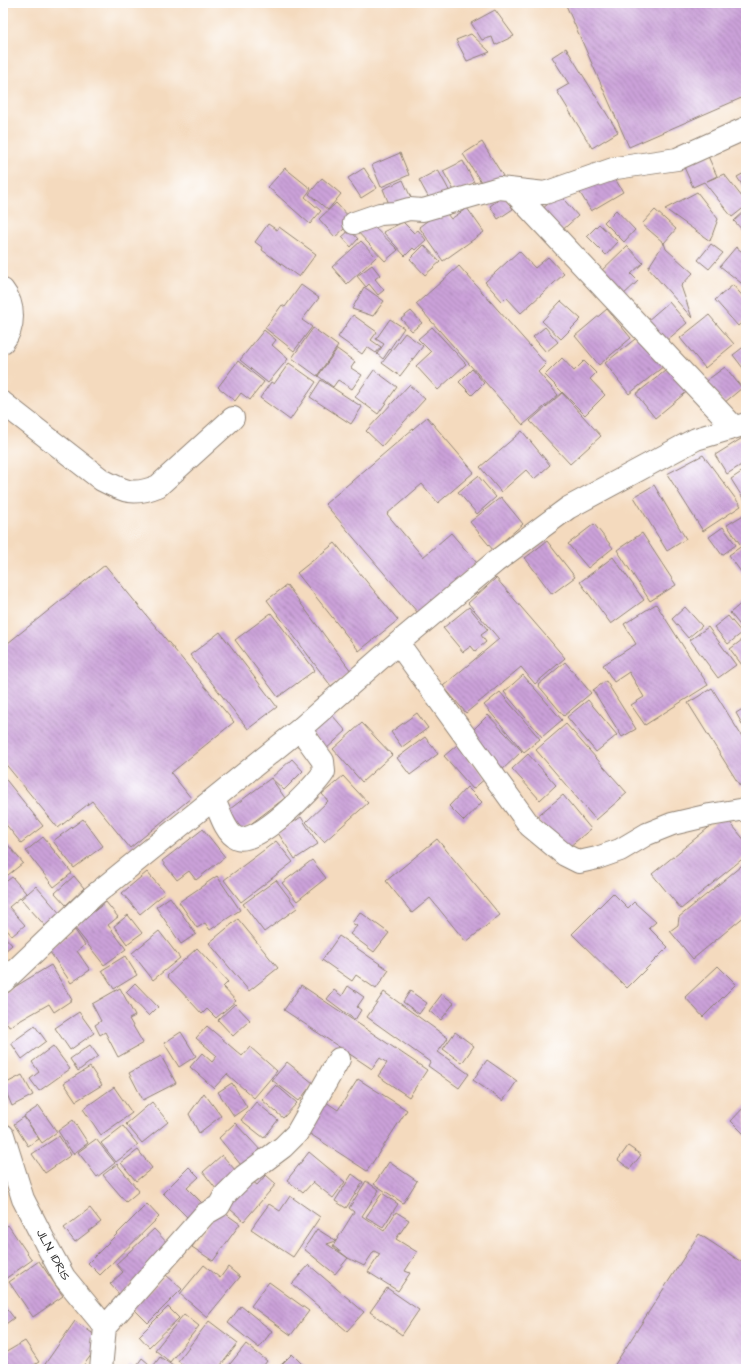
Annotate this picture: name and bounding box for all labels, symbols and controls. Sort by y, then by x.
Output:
street label: JLN. IDRIS [32,1226,74,1284]

